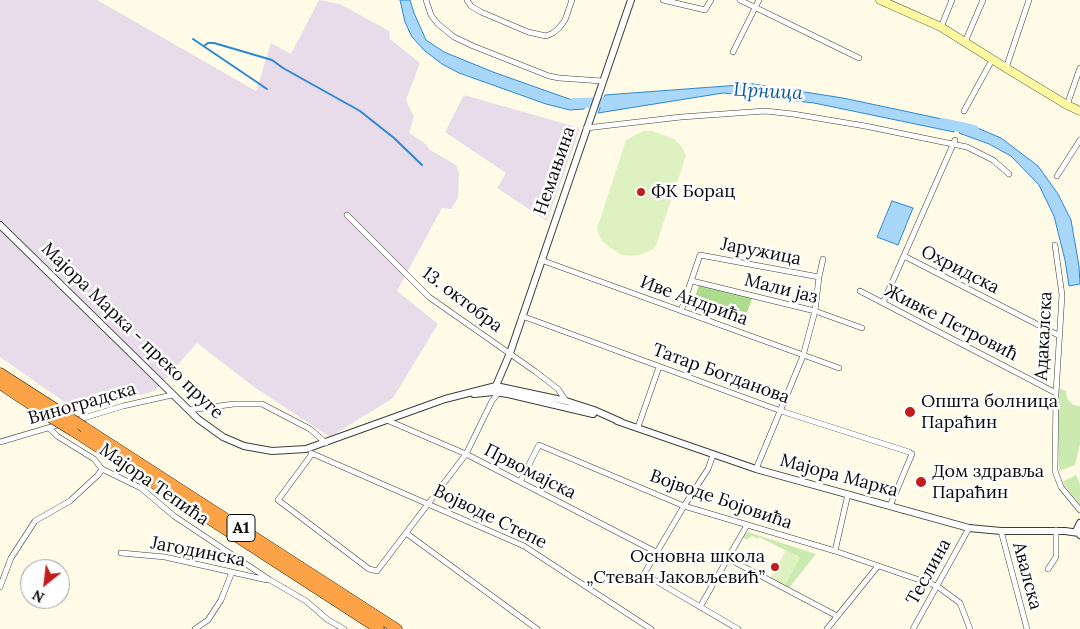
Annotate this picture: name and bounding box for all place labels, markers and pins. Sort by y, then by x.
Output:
place label: ФК Борац [651,181,735,203]
marker: ФК Борац [635,186,647,198]
place label: Општа болница Параћин [921,391,1058,434]
marker: Општа болница Параћин [903,405,917,419]
place label: Дом здравља Параћин [932,461,1044,504]
marker: Дом здравља Параћин [914,475,928,489]
place label: Основна школа „Стеван Јаковљевић” [586,546,765,588]
marker: Основна школа „Стеван Јаковљевић” [769,561,781,573]

